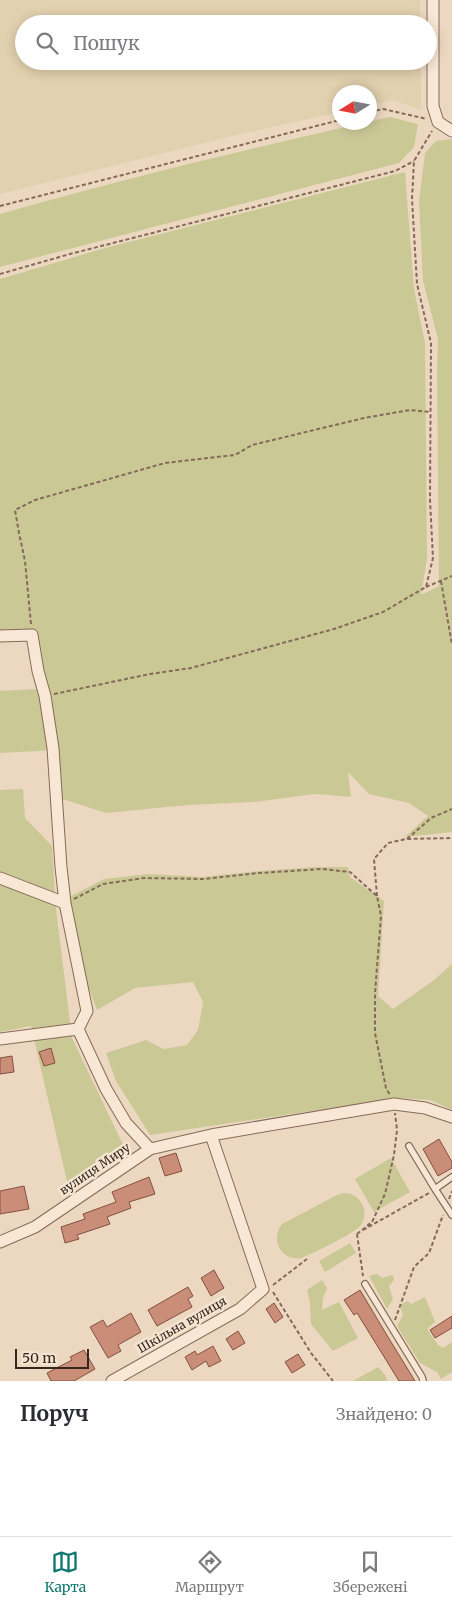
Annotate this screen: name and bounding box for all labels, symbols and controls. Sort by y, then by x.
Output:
search box [15,15,437,70]
icon: search [33,29,61,57]
text: Пошук [73,31,140,55]
north arrow [332,85,377,130]
street label: вулиця Миру [57,1140,133,1198]
street label: Шкільна вулиця [135,1293,229,1356]
scale bar [15,1346,89,1369]
text: 50 m [22,1349,56,1367]
text: Поруч [20,1400,89,1427]
text: Знайдено: 0 [336,1404,432,1424]
tab: Карта [45,1548,86,1596]
tab: Маршрут [175,1548,244,1596]
tab: Збережені [333,1548,407,1596]

